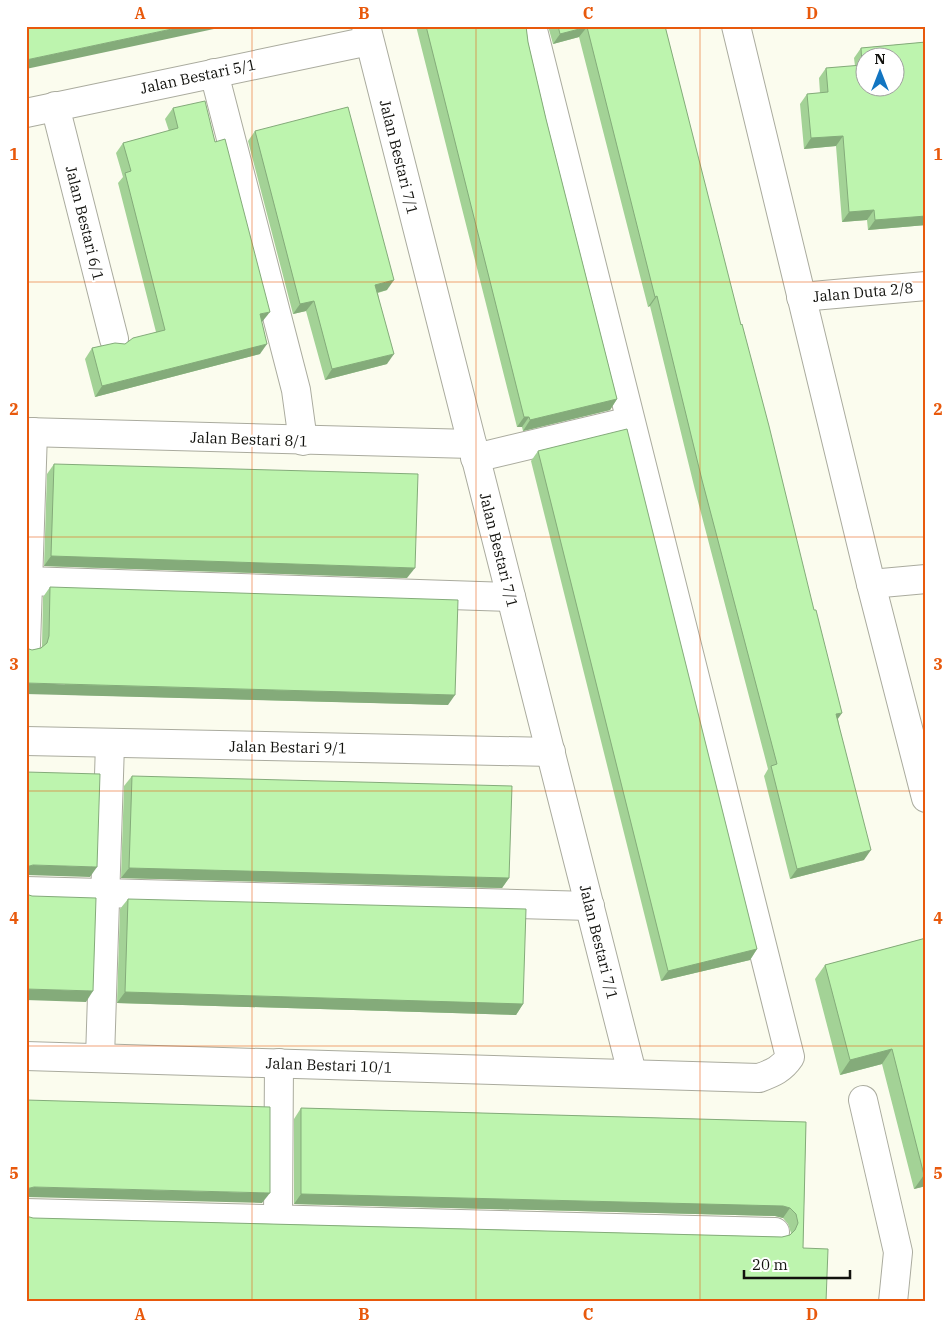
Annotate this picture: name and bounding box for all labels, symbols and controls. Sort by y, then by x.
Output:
text: A [134,3,146,23]
text: B [358,3,370,23]
text: C [583,3,593,23]
text: D [806,3,818,23]
north arrow [854,48,904,98]
text: N [874,50,886,68]
street label: Jalan Bestari 5/1 [138,54,258,98]
street label: Jalan Bestari 7/1 [376,98,422,216]
text: 1 [9,144,19,164]
text: 1 [933,144,943,164]
street label: Jalan Bestari 6/1 [62,164,108,282]
street label: Jalan Duta 2/8 [812,278,914,306]
text: 2 [9,399,19,419]
text: 2 [933,399,943,419]
street label: Jalan Bestari 8/1 [190,427,308,451]
street label: Jalan Bestari 7/1 [476,491,522,609]
text: 3 [9,654,19,674]
text: 3 [933,654,943,674]
street label: Jalan Bestari 9/1 [229,736,347,758]
street label: Jalan Bestari 7/1 [576,883,622,1001]
text: 4 [9,908,19,928]
text: 4 [933,908,943,928]
street label: Jalan Bestari 10/1 [265,1053,393,1077]
text: 5 [9,1163,19,1183]
text: 5 [933,1163,943,1183]
scale bar [744,1248,851,1280]
text: 20 m [752,1255,788,1274]
text: A [134,1304,146,1324]
text: B [358,1304,370,1324]
text: C [583,1304,593,1324]
text: D [806,1304,818,1324]

